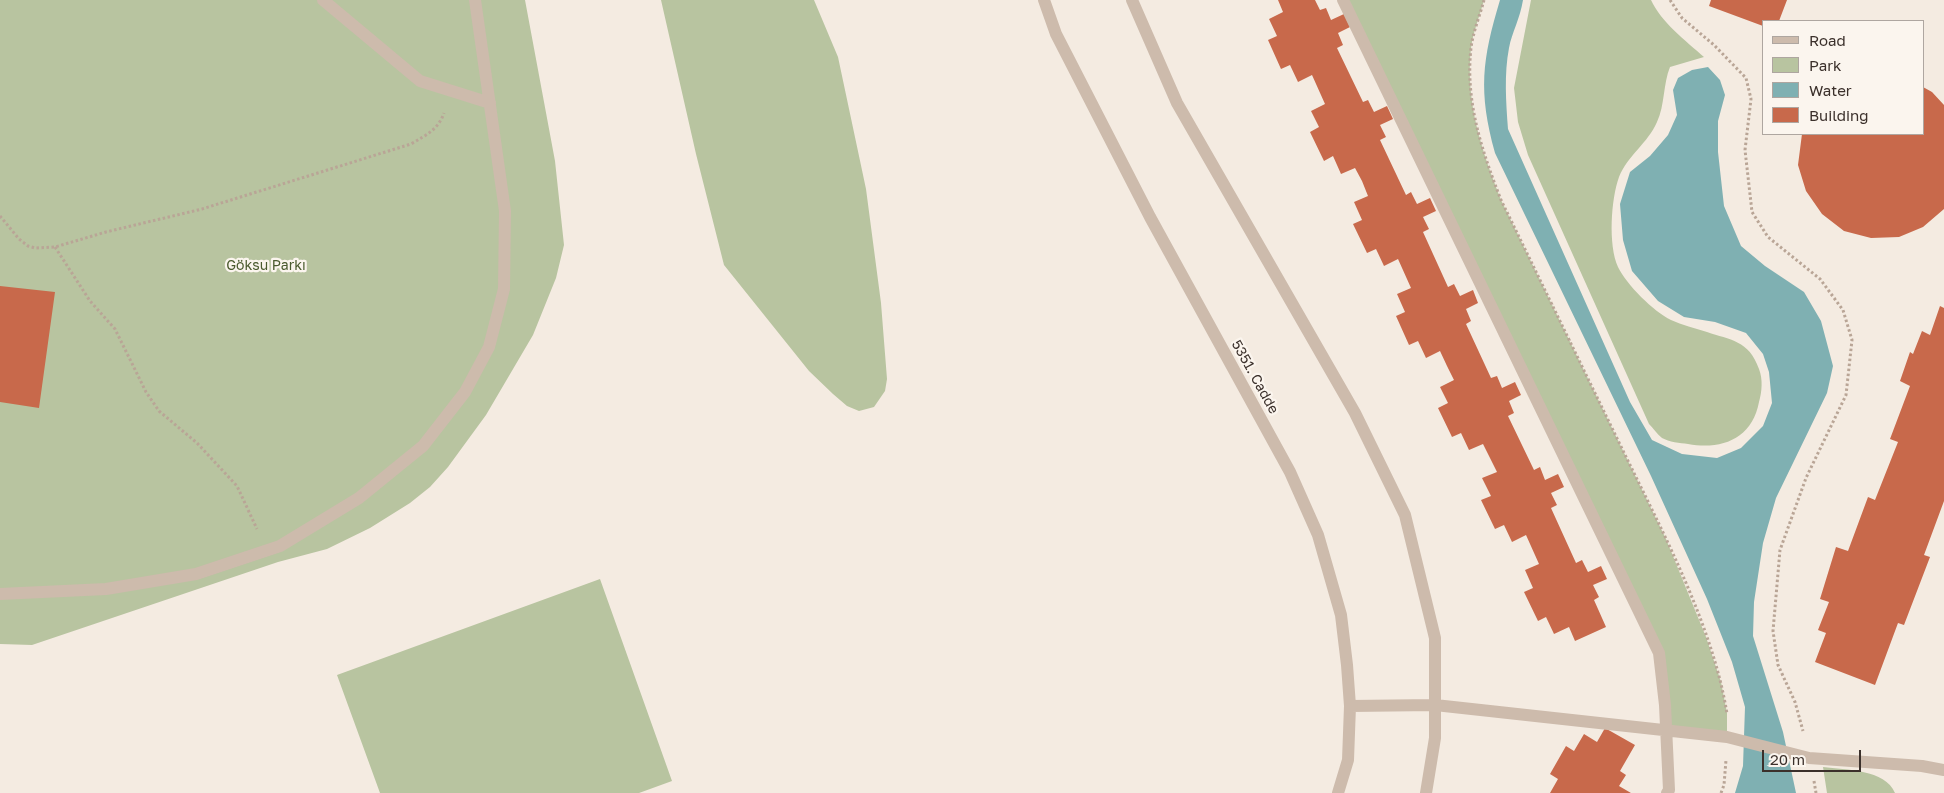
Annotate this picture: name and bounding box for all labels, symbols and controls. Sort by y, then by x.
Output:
legend [1762,20,1924,135]
text: Road [1809,31,1846,49]
text: Park [1809,56,1841,74]
text: Water [1809,81,1852,99]
text: Building [1809,106,1869,124]
park label: Göksu Parkı [226,258,306,274]
street label: 5351. Cadde [1228,337,1282,417]
scale bar [1764,740,1863,772]
text: 20 m [1770,750,1805,768]

